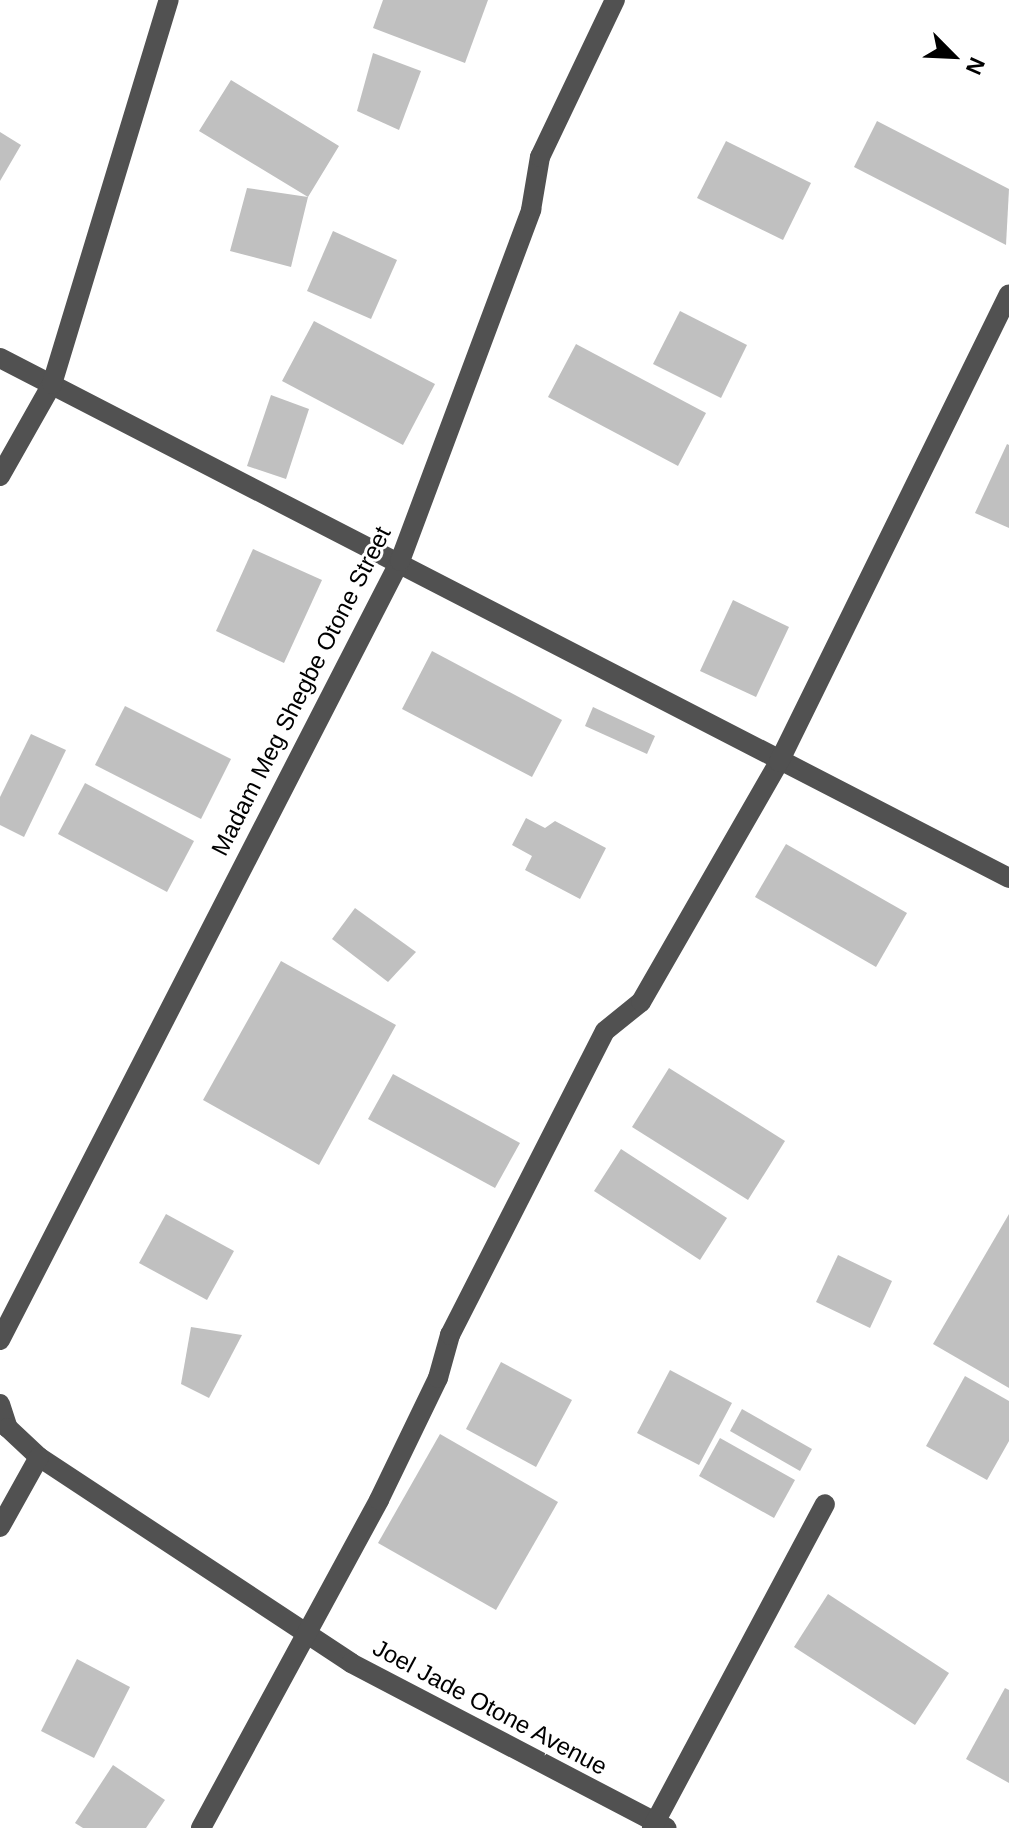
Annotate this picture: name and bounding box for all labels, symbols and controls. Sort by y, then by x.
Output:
north arrow [913,16,993,96]
text: N [961,54,990,78]
street label: Madam Meg Shegbe Otone Street [205,522,397,860]
street label: Joel Jade Otone Avenue [367,1633,613,1781]

